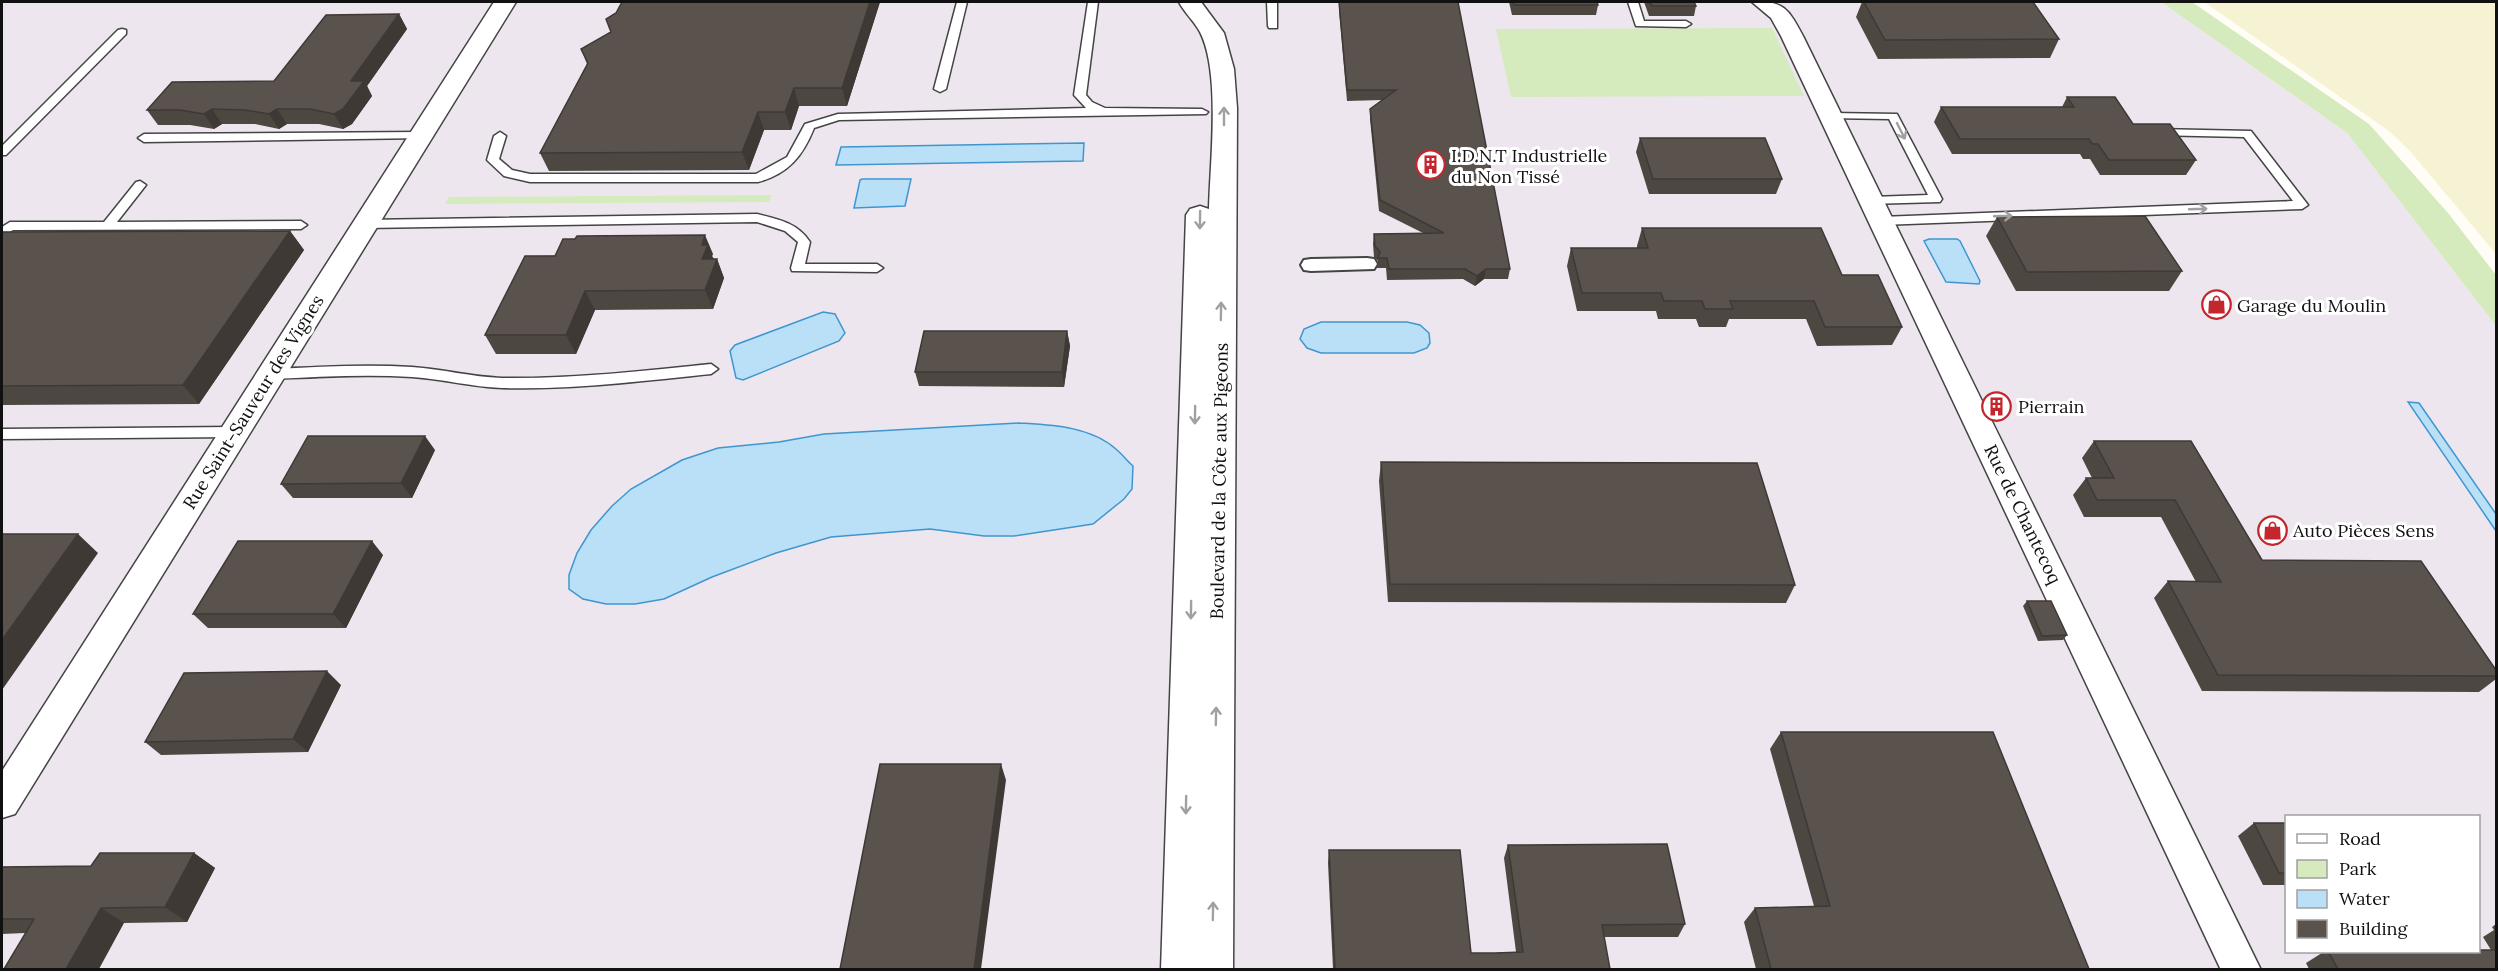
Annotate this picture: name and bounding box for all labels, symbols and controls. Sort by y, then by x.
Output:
one-way arrow [1218,107,1230,127]
one-way arrow [1896,122,1907,140]
place label: I.D.N.T Industrielle du Non Tissé [1451,144,1608,188]
building icon: I.D.N.T Industrielle du Non Tissé [1414,149,1446,181]
one-way arrow [2187,203,2207,215]
one-way arrow [1194,210,1206,230]
one-way arrow [1992,210,2012,221]
shop icon: Garage du Moulin [2200,289,2232,321]
street label: Rue Saint-Sauveur des Vignes [177,291,329,513]
place label: Garage du Moulin [2237,294,2386,317]
one-way arrow [1215,302,1227,322]
street label: Boulevard de la Côte aux Pigeons [1205,343,1233,619]
building icon: Pierrain [1981,390,2013,422]
place label: Pierrain [2018,395,2085,418]
one-way arrow [1189,405,1201,425]
street label: Rue de Chantecoq [1979,441,2067,588]
shop icon: Auto Pièces Sens [2256,514,2288,546]
place label: Auto Pièces Sens [2292,519,2434,542]
one-way arrow [1185,600,1196,620]
one-way arrow [1210,707,1221,727]
one-way arrow [1180,795,1192,815]
legend [2285,815,2480,953]
text: Road [2339,827,2381,850]
text: Park [2339,857,2377,880]
text: Water [2339,887,2390,910]
one-way arrow [1207,902,1219,922]
text: Building [2339,917,2409,940]

